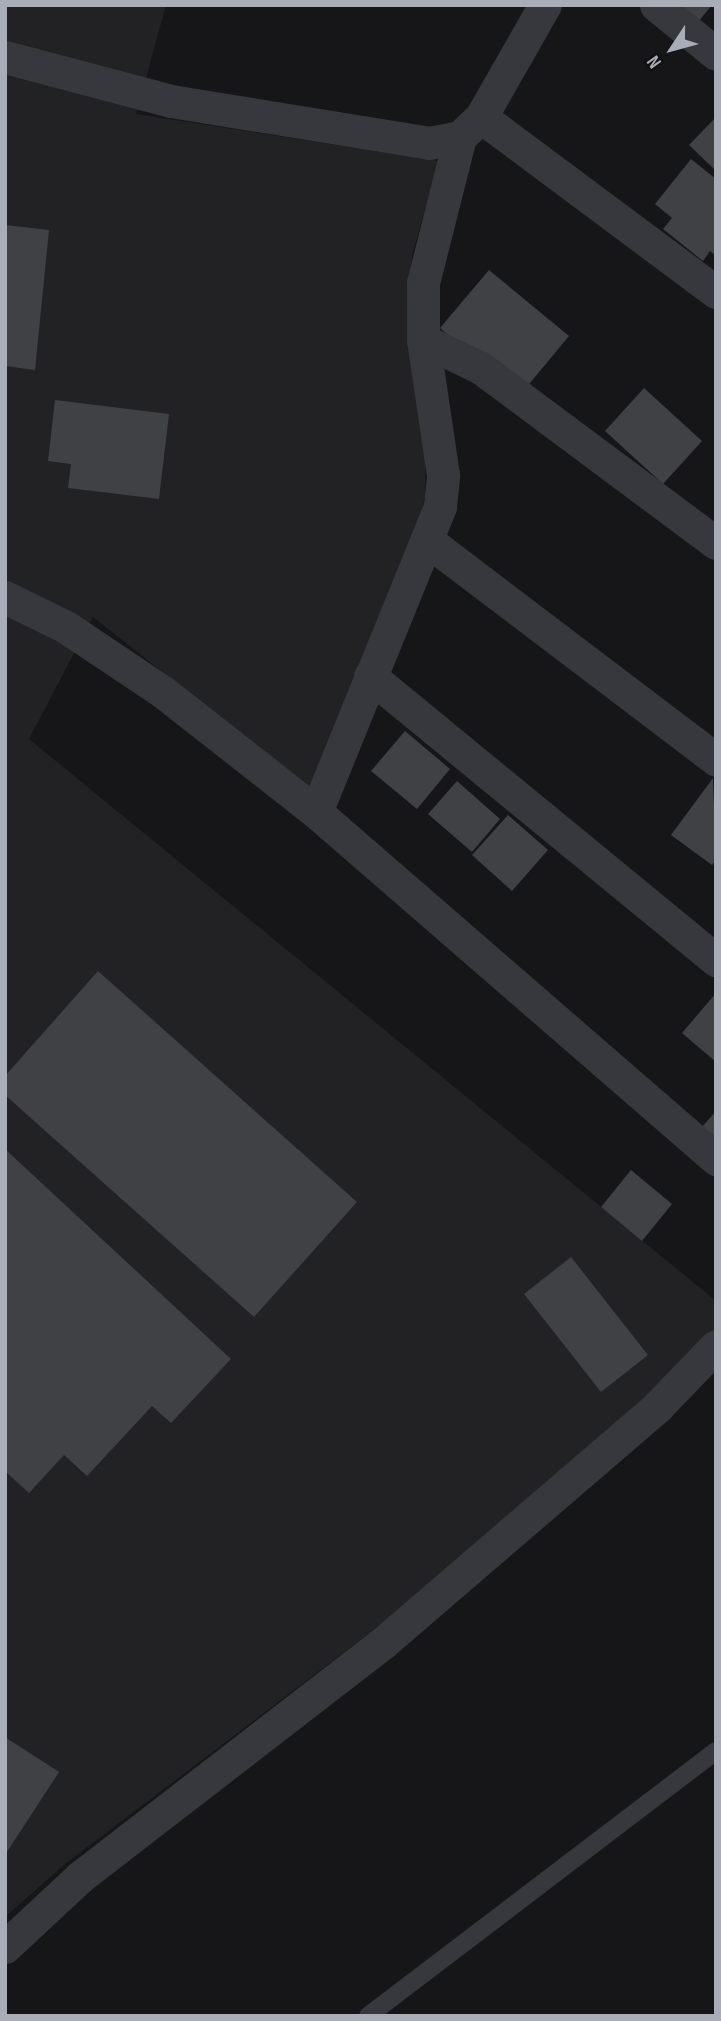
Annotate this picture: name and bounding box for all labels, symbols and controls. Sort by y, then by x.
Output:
north arrow [637,14,707,84]
text: N [642,51,667,73]

